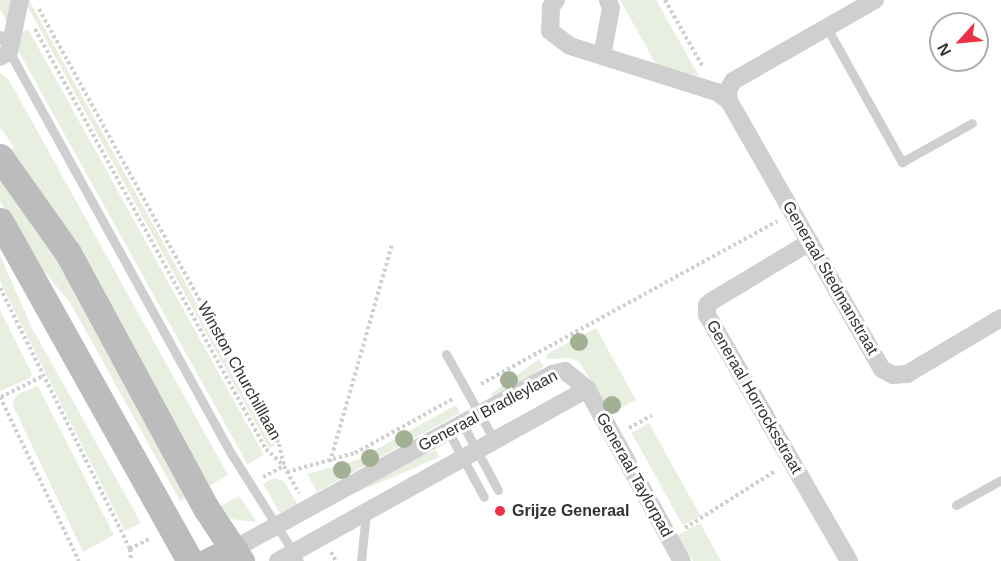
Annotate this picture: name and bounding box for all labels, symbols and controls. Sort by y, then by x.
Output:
north arrow [929,12,989,72]
text: N [934,40,954,59]
street label: Generaal Stedmanstraat [778,198,882,358]
street label: Winston Churchilllaan [193,299,285,443]
street label: Generaal Horrocksstraat [702,317,806,477]
street label: Generaal Bradleylaan [415,366,561,456]
street label: Generaal Taylorpad [592,409,676,541]
place label: Grijze Generaal [512,501,629,521]
marker: Grijze Generaal [493,504,507,518]

